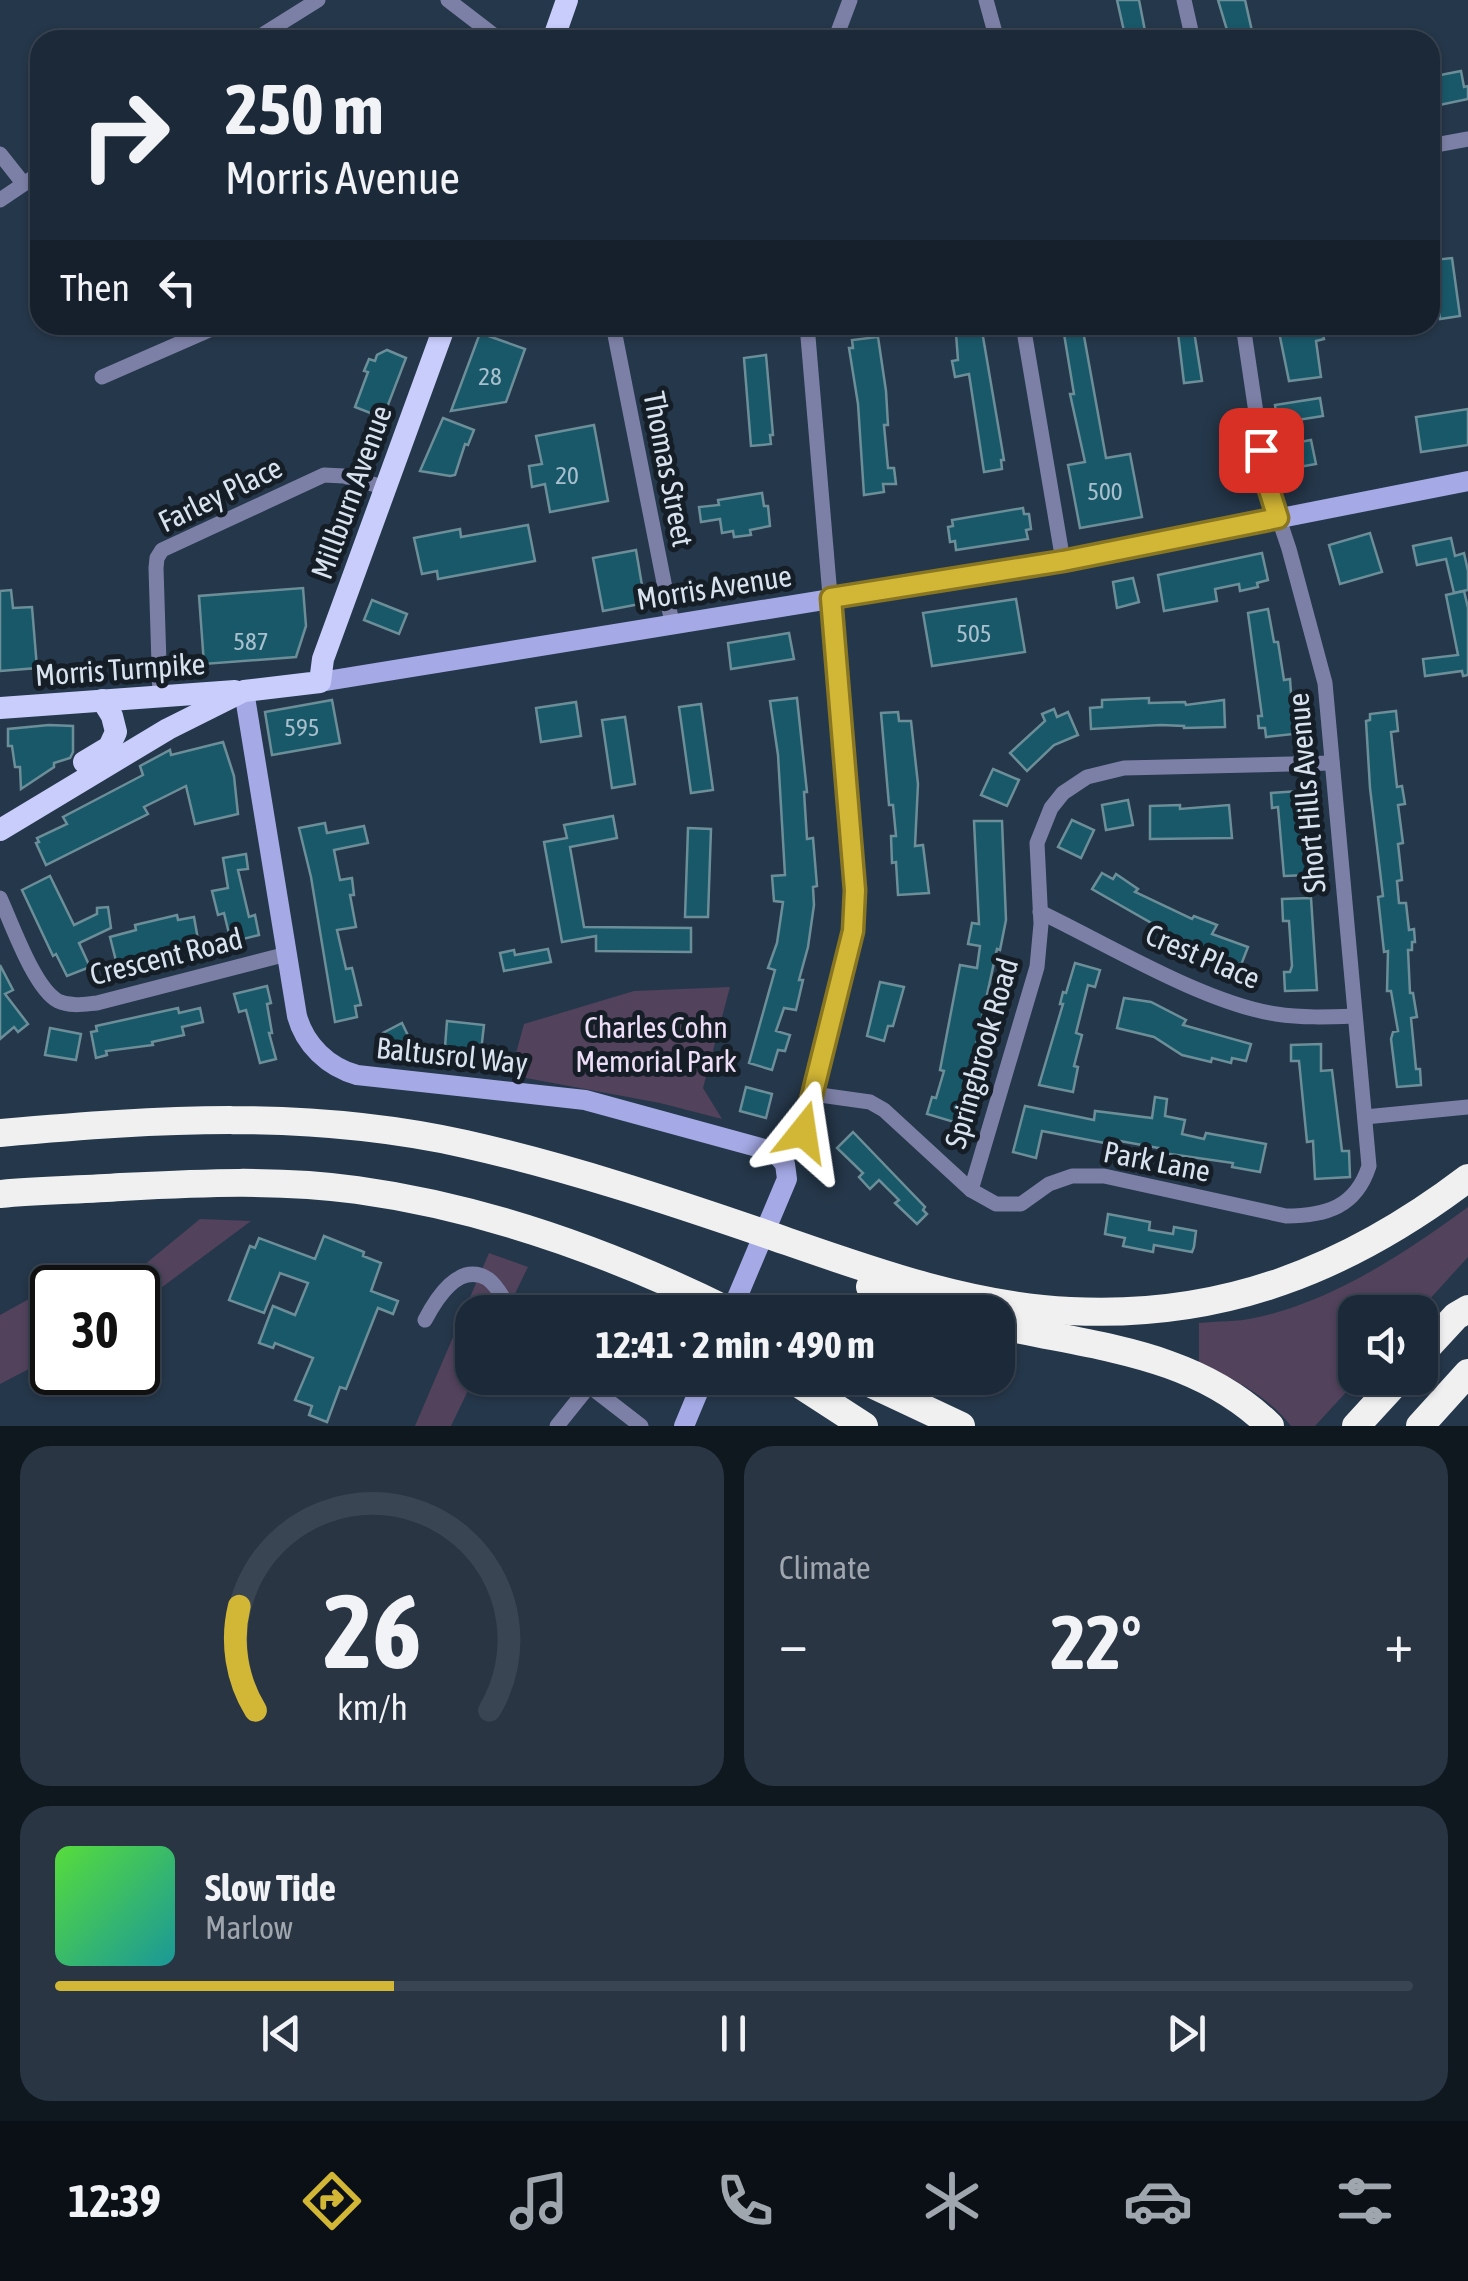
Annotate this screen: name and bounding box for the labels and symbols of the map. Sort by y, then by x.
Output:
house number: 28 [478,362,502,390]
street label: Thomas Street [637,389,701,549]
street label: Millburn Avenue [304,401,398,583]
pin [1219,408,1304,493]
street label: Farley Place [153,450,287,538]
house number: 20 [555,461,579,489]
house number: 500 [1087,477,1123,505]
street label: Morris Avenue [634,558,794,616]
house number: 505 [956,619,992,647]
house number: 587 [233,627,269,655]
street label: Morris Turnpike [34,646,206,692]
street label: Short Hills Avenue [1280,692,1332,894]
house number: 595 [284,713,320,741]
street label: Crest Place [1141,917,1265,995]
street label: Crescent Road [86,921,246,991]
street label: Springbrook Road [938,954,1024,1152]
park label: Charles Cohn Memorial Park [575,1010,737,1078]
street label: Baltusrol Way [375,1030,529,1080]
position arrow [751,1080,855,1184]
street label: Park Lane [1101,1134,1213,1188]
speed limit sign: 30 [30,1265,160,1395]

